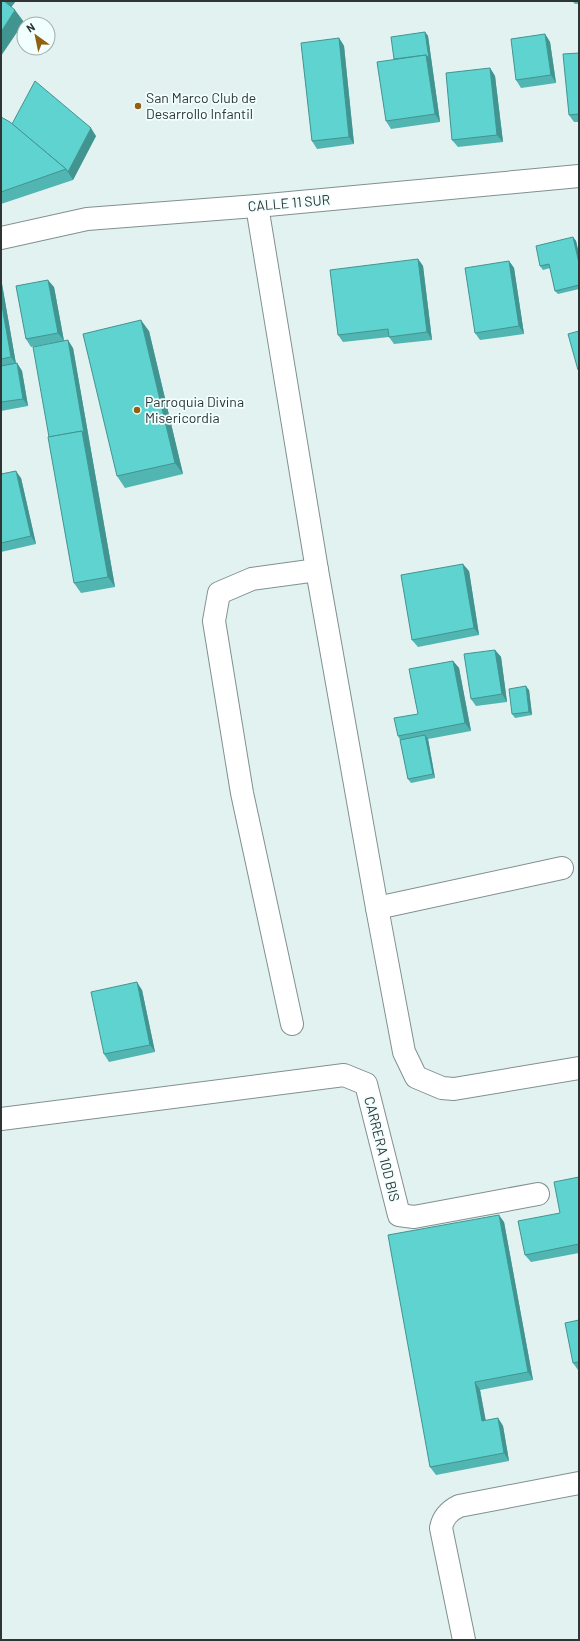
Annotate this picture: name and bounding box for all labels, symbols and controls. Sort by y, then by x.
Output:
north arrow [16,16,56,56]
text: N [24,20,37,35]
place label: San Marco Club de Desarrollo Infantil [146,89,256,122]
marker: San Marco Club de Desarrollo Infantil [133,101,143,111]
street label: CALLE 11 SUR [247,190,331,215]
place label: Parroquia Divina Misericordia [145,393,244,426]
marker: Parroquia Divina Misericordia [132,405,142,415]
street label: CARRERA 10D BIS [361,1095,404,1203]

